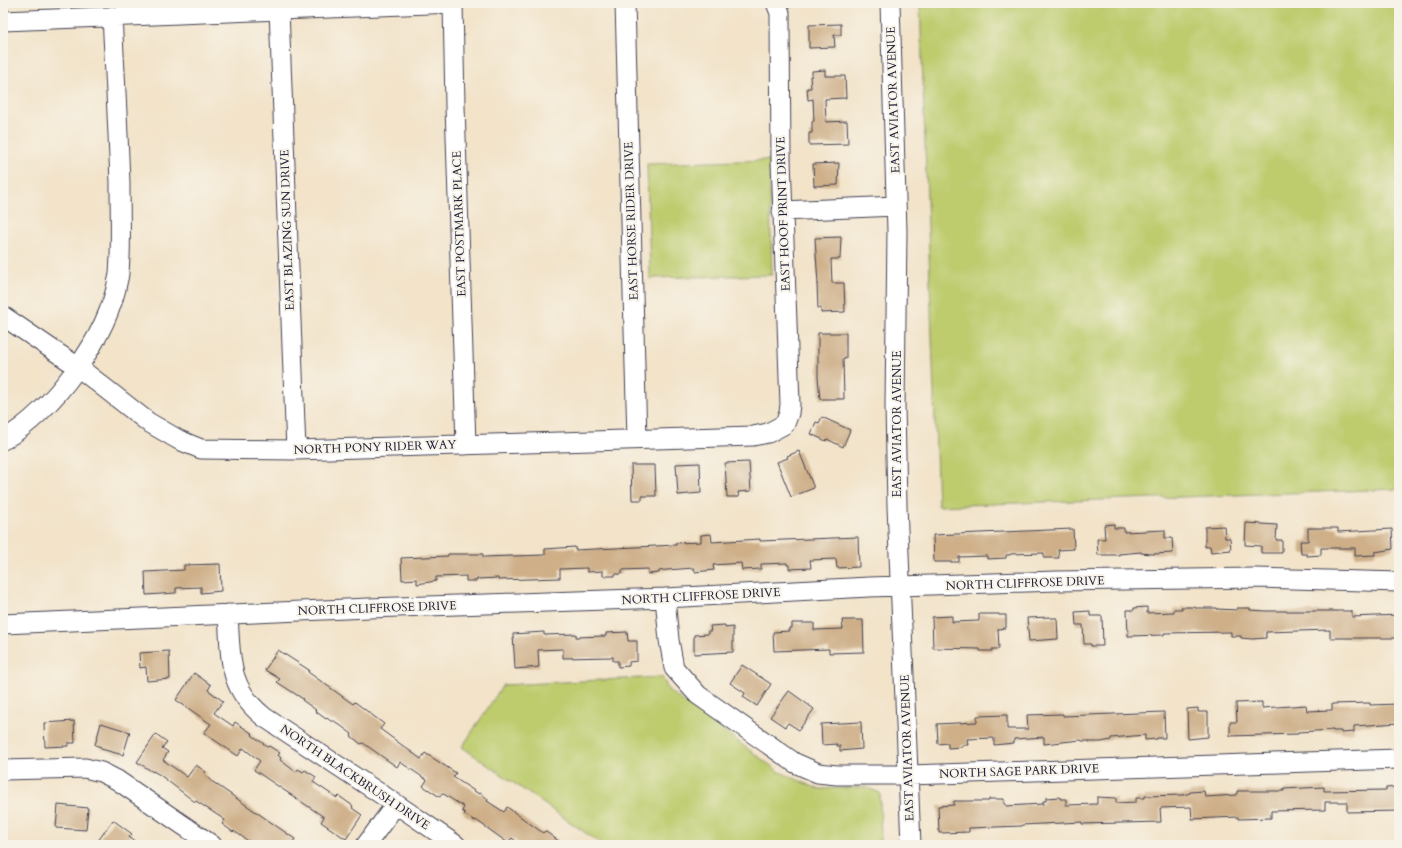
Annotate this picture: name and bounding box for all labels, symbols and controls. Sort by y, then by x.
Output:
street label: EAST AVIATOR AVENUE [882,26,904,174]
street label: EAST HOOF PRINT DRIVE [772,136,794,292]
street label: EAST HORSE RIDER DRIVE [620,141,642,301]
street label: EAST BLAZING SUN DRIVE [276,149,298,311]
street label: EAST POSTMARK PLACE [448,151,470,297]
street label: EAST AVIATOR AVENUE [889,351,905,497]
street label: NORTH PONY RIDER WAY [293,436,457,458]
street label: NORTH CLIFFROSE DRIVE [945,572,1105,594]
street label: NORTH CLIFFROSE DRIVE [621,584,781,608]
street label: NORTH CLIFFROSE DRIVE [297,597,457,619]
street label: EAST AVIATOR AVENUE [896,674,918,822]
street label: NORTH BLACKBRUSH DRIVE [277,721,433,833]
street label: NORTH SAGE PARK DRIVE [939,760,1099,782]

